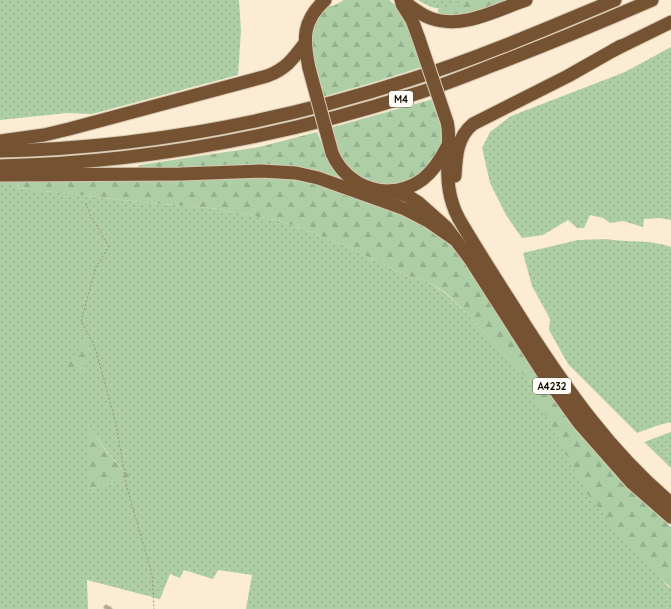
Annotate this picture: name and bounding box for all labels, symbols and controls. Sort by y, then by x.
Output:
road number: M4 [389,91,413,107]
road number: A4232 [533,378,571,394]

